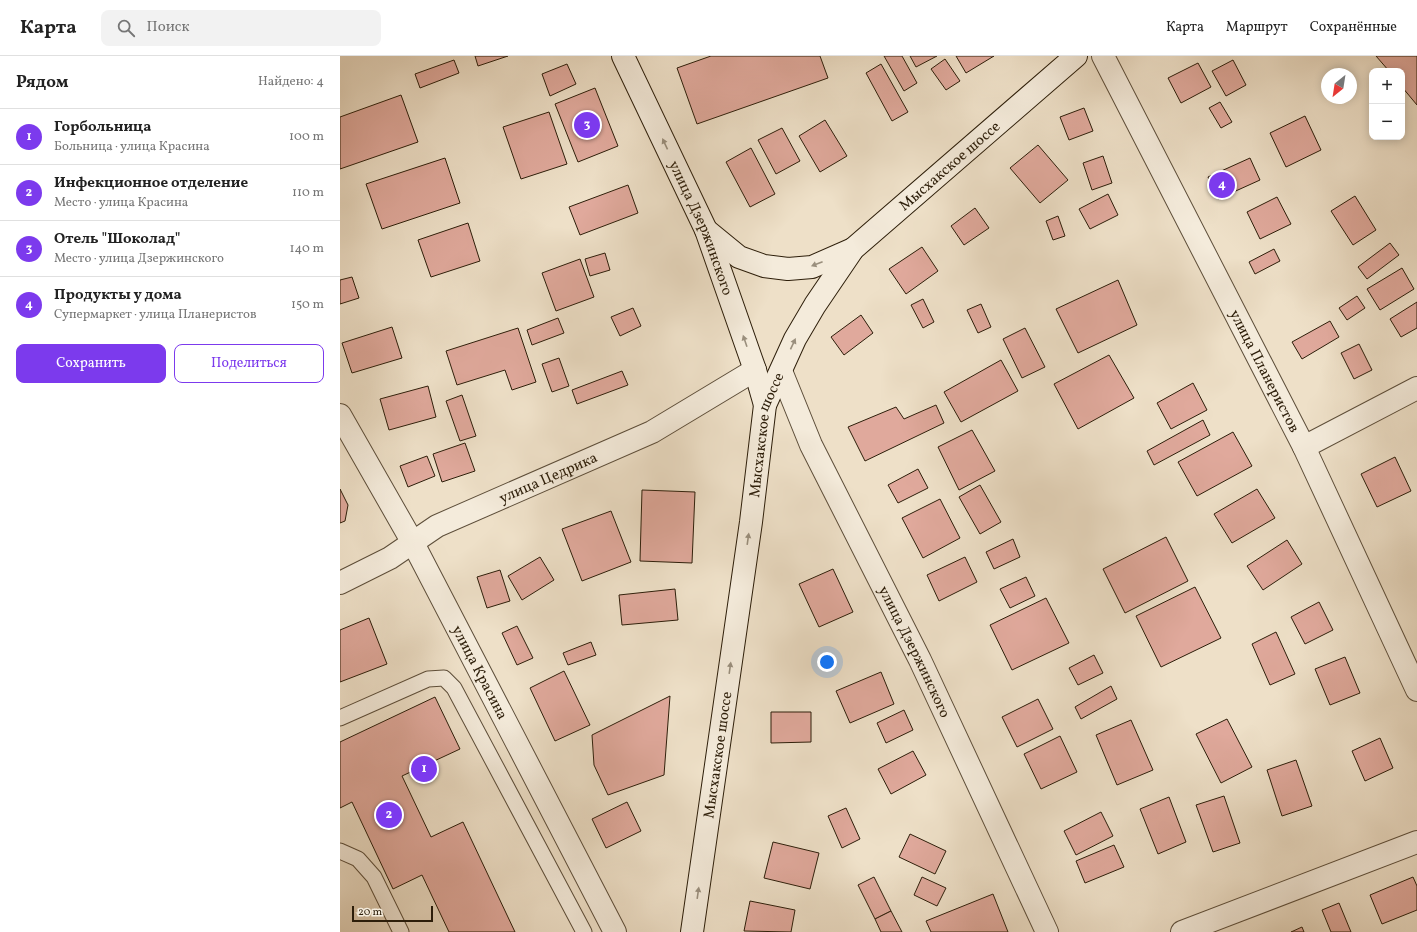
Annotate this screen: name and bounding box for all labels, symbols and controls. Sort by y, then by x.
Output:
search box [101,10,381,46]
text: Карта [20,15,77,41]
icon: search [115,17,137,39]
text: Поиск [147,17,190,38]
text: Карта [1166,18,1204,37]
text: Маршрут [1226,18,1288,37]
text: Сохранённые [1310,18,1397,37]
north arrow [1321,68,1357,104]
map controls [1369,68,1405,140]
button: + [1369,68,1405,104]
text: Рядом [16,71,69,94]
text: Найдено: 4 [258,73,324,91]
button: − [1369,104,1405,140]
pin: 3 [574,110,600,140]
text: Горбольница [54,117,152,138]
street label: Мысхакское шоссе [895,117,1006,217]
text: 1 [26,128,32,146]
text: 100 m [289,128,324,146]
text: Больница · улица Красина [54,138,210,156]
one-way arrow [662,139,668,150]
street label: улица Дзержинского [662,157,737,299]
pin: 4 [1209,170,1235,200]
text: Инфекционное отделение [54,173,248,194]
text: 2 [26,184,32,202]
text: 110 m [292,184,324,202]
text: Место · улица Красина [54,194,188,212]
text: Отель "Шоколад" [54,229,180,250]
text: 3 [26,240,32,258]
text: 140 m [290,240,324,258]
text: Место · улица Дзержинского [54,250,224,268]
one-way arrow [810,262,822,268]
text: Продукты у дома [54,285,182,306]
text: 4 [25,296,33,314]
text: 150 m [291,296,324,314]
text: Супермаркет · улица Планеристов [54,306,256,324]
street label: улица Планеристов [1223,306,1304,437]
one-way arrow [741,335,747,347]
one-way arrow [790,339,796,350]
button: Сохранить [16,344,166,383]
button: Поделиться [174,344,324,383]
street label: Мысхакское шоссе [745,369,790,499]
street label: улица Цедрика [496,448,601,510]
one-way arrow [745,533,751,545]
street label: улица Дзержинского [872,583,955,722]
street label: улица Красина [446,622,512,724]
your location [817,652,837,672]
one-way arrow [727,662,733,674]
street label: Мысхакское шоссе [699,690,738,820]
pin: 1 [411,754,437,784]
pin: 2 [376,800,402,830]
one-way arrow [695,887,701,899]
scale bar [352,904,433,923]
text: 20 m [358,905,382,920]

